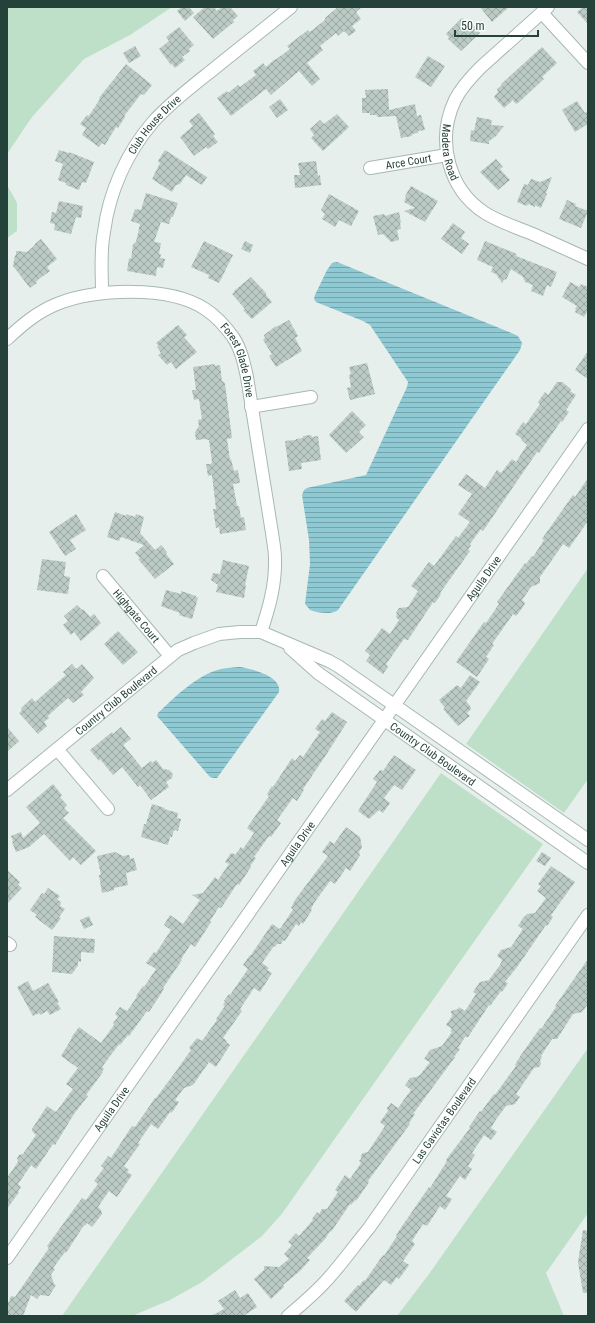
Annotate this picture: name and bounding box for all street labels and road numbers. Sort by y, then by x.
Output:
street label: Club House Drive [126,93,184,157]
street label: Madera Road [439,123,461,183]
street label: Arce Court [385,152,432,172]
street label: Forest Glade Drive [218,320,256,398]
street label: Aguila Drive [464,554,504,604]
street label: Highgate Court [110,587,162,646]
street label: Country Club Boulevard [73,664,160,738]
street label: Country Club Boulevard [387,720,478,789]
street label: Aguila Drive [278,819,318,869]
street label: Las Gaviotas Boulevard [410,1075,479,1166]
street label: Aguila Drive [92,1084,132,1134]

